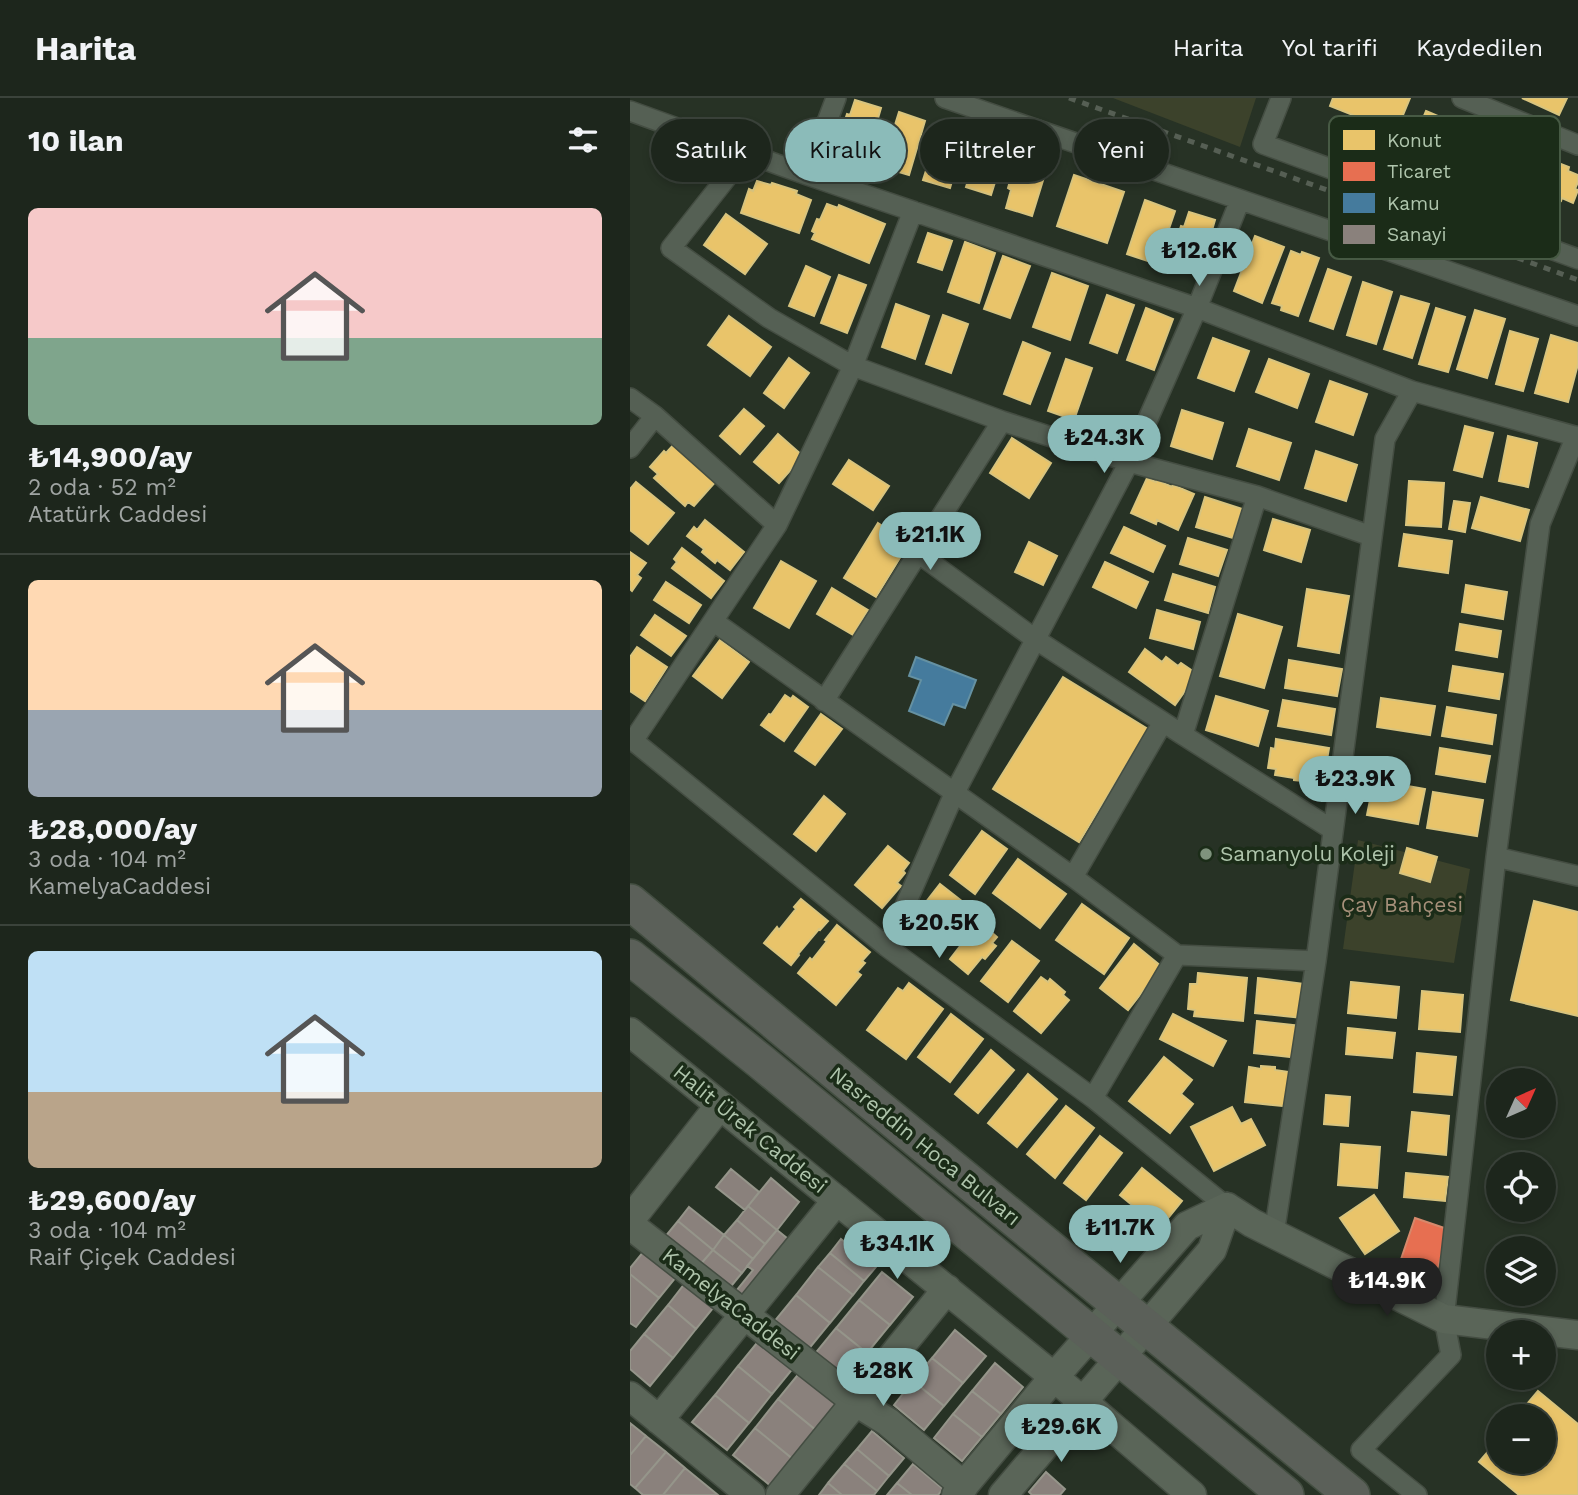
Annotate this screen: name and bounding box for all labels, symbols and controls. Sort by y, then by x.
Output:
text: Harita [35,29,136,68]
text: Harita [1173,34,1244,62]
text: Yol tarifi [1282,34,1378,62]
text: Kaydedilen [1416,34,1543,62]
legend [1329,116,1560,259]
chip: Satılık [651,119,771,182]
chip: Kiralık [785,119,906,182]
chip: Filtreler [920,119,1060,182]
chip: Yeni [1074,119,1169,182]
icon: filters [564,121,602,159]
text: 10 ilan [28,123,124,158]
text: Konut [1387,129,1442,152]
text: Ticaret [1387,160,1451,183]
text: Kamu [1387,192,1440,215]
text: Sanayi [1387,223,1447,246]
pin: ₺12.6K [1142,228,1256,288]
text: ₺12.6K [1161,237,1237,264]
icon: home [252,253,378,379]
pin: ₺24.3K [1047,416,1161,475]
text: ₺24.3K [1064,424,1144,451]
text: ₺14,900/ay [28,439,192,474]
text: 2 oda · 52 m² [28,474,176,501]
text: Atatürk Caddesi [28,501,207,528]
pin: ₺21.1K [873,512,987,572]
text: ₺21.1K [895,521,965,548]
icon: home [252,625,378,751]
pin: ₺23.9K [1298,756,1412,816]
text: ₺23.9K [1315,765,1395,792]
text: ₺28,000/ay [28,811,197,846]
place label: Samanyolu Koleji [1220,841,1395,866]
text: 3 oda · 104 m² [28,846,186,873]
marker: Samanyolu Koleji [1198,846,1214,862]
text: KamelyaCaddesi [28,873,211,900]
park label: Çay Bahçesi [1341,892,1463,917]
pin: ₺20.5K [882,900,996,960]
text: ₺20.5K [899,909,979,936]
icon: home [252,996,378,1122]
street label: Halit Ürek Caddesi [669,1059,832,1198]
street label: Nasreddin Hoca Bulvarı [825,1061,1026,1230]
north arrow [1486,1068,1556,1138]
map controls [1486,1068,1556,1474]
button: locate [1486,1152,1556,1222]
text: ₺29,600/ay [28,1182,196,1217]
pin: ₺11.7K [1063,1206,1177,1265]
text: ₺11.7K [1085,1214,1155,1241]
text: 3 oda · 104 m² [28,1217,186,1244]
pin: ₺34.1K [840,1222,954,1281]
text: ₺34.1K [860,1230,934,1257]
button: layers [1486,1236,1556,1306]
street label: KamelyaCaddesi [658,1242,805,1365]
text: Raif Çiçek Caddesi [28,1244,236,1271]
pin: ₺14.9K [1330,1258,1444,1318]
text: ₺14.9K [1348,1267,1426,1294]
button: + [1486,1320,1556,1390]
pin: ₺28K [842,1348,924,1408]
text: ₺28K [853,1357,913,1384]
pin: ₺29.6K [1004,1404,1118,1464]
button: − [1486,1404,1556,1474]
text: ₺29.6K [1021,1413,1101,1440]

